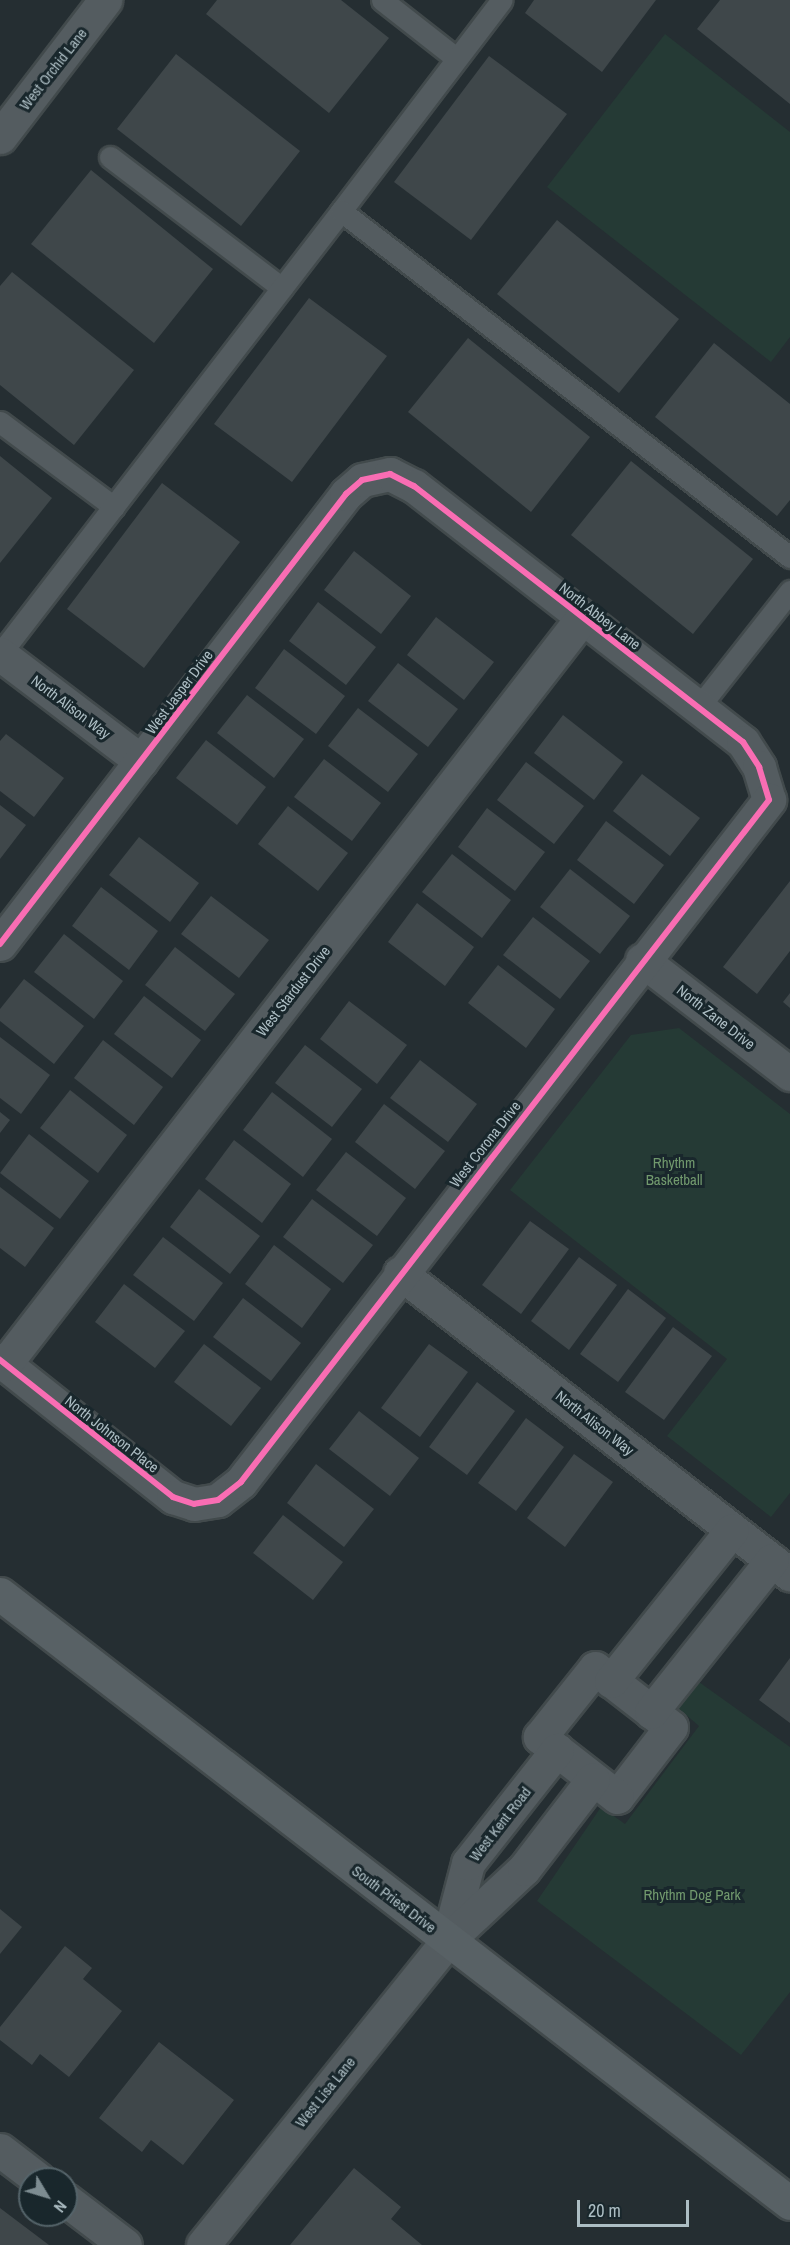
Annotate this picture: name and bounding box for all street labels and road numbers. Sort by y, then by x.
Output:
street label: West Orchid Lane [15,24,91,114]
street label: North Abbey Lane [555,578,645,654]
street label: West Jasper Drive [141,646,217,738]
street label: North Alison Way [28,671,114,743]
street label: West Stardust Drive [252,942,334,1040]
street label: North Zane Drive [673,981,759,1053]
street label: West Corona Drive [446,1097,524,1191]
street label: North Alison Way [552,1387,638,1459]
street label: North Johnson Place [61,1392,163,1476]
street label: West Kent Road [465,1783,535,1865]
street label: South Priest Drive [348,1862,440,1936]
street label: West Lisa Lane [291,2053,359,2131]

